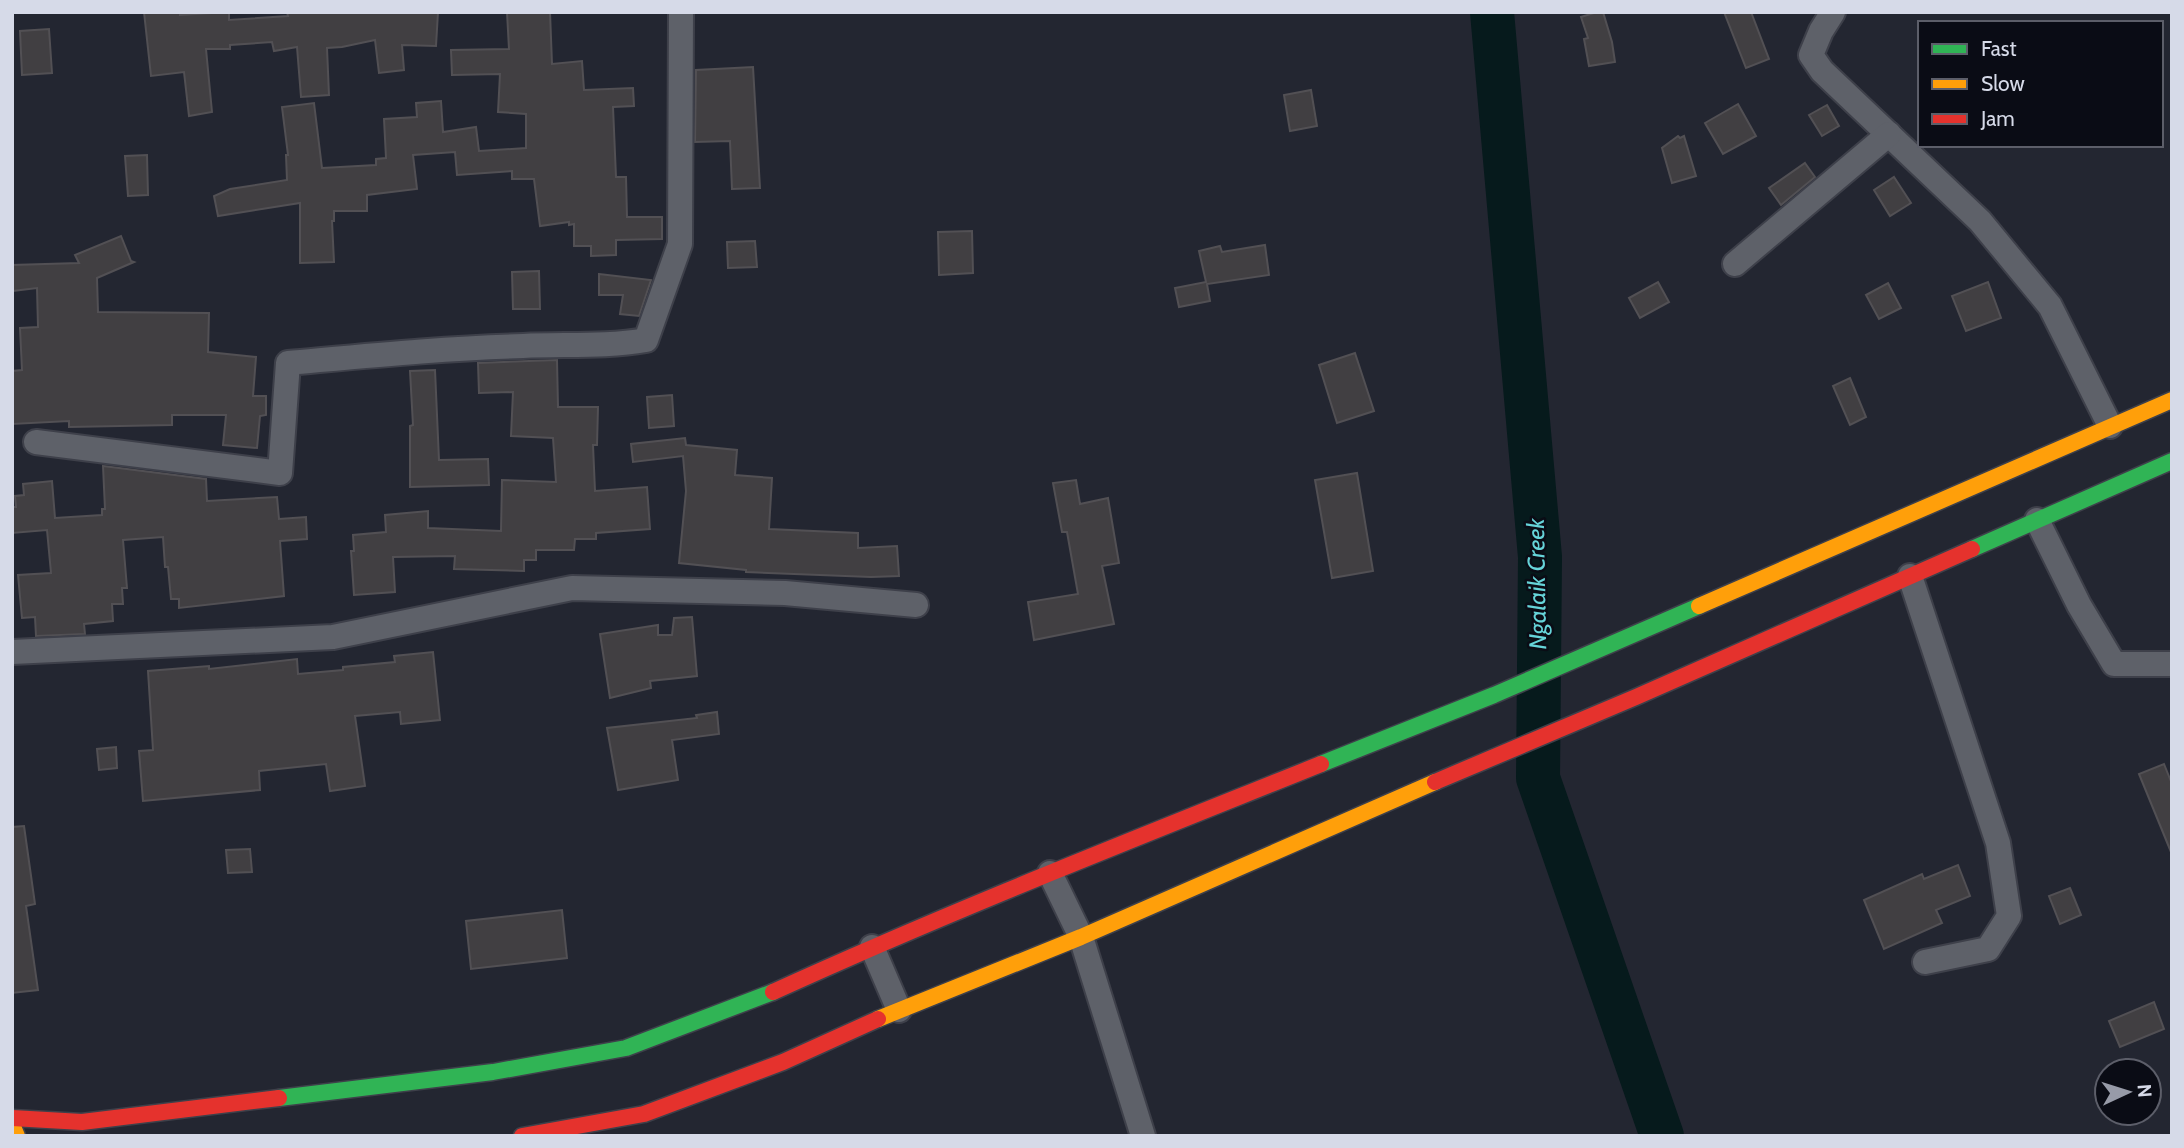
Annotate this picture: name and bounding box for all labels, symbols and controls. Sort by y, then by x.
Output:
legend [1918,21,2163,147]
text: Fast [1981,36,2017,61]
text: Slow [1981,71,2025,96]
text: Jam [1980,106,2015,131]
water label: Ngalaik Creek [1521,517,1552,650]
north arrow [2093,1057,2163,1127]
text: N [2133,1083,2156,1098]

